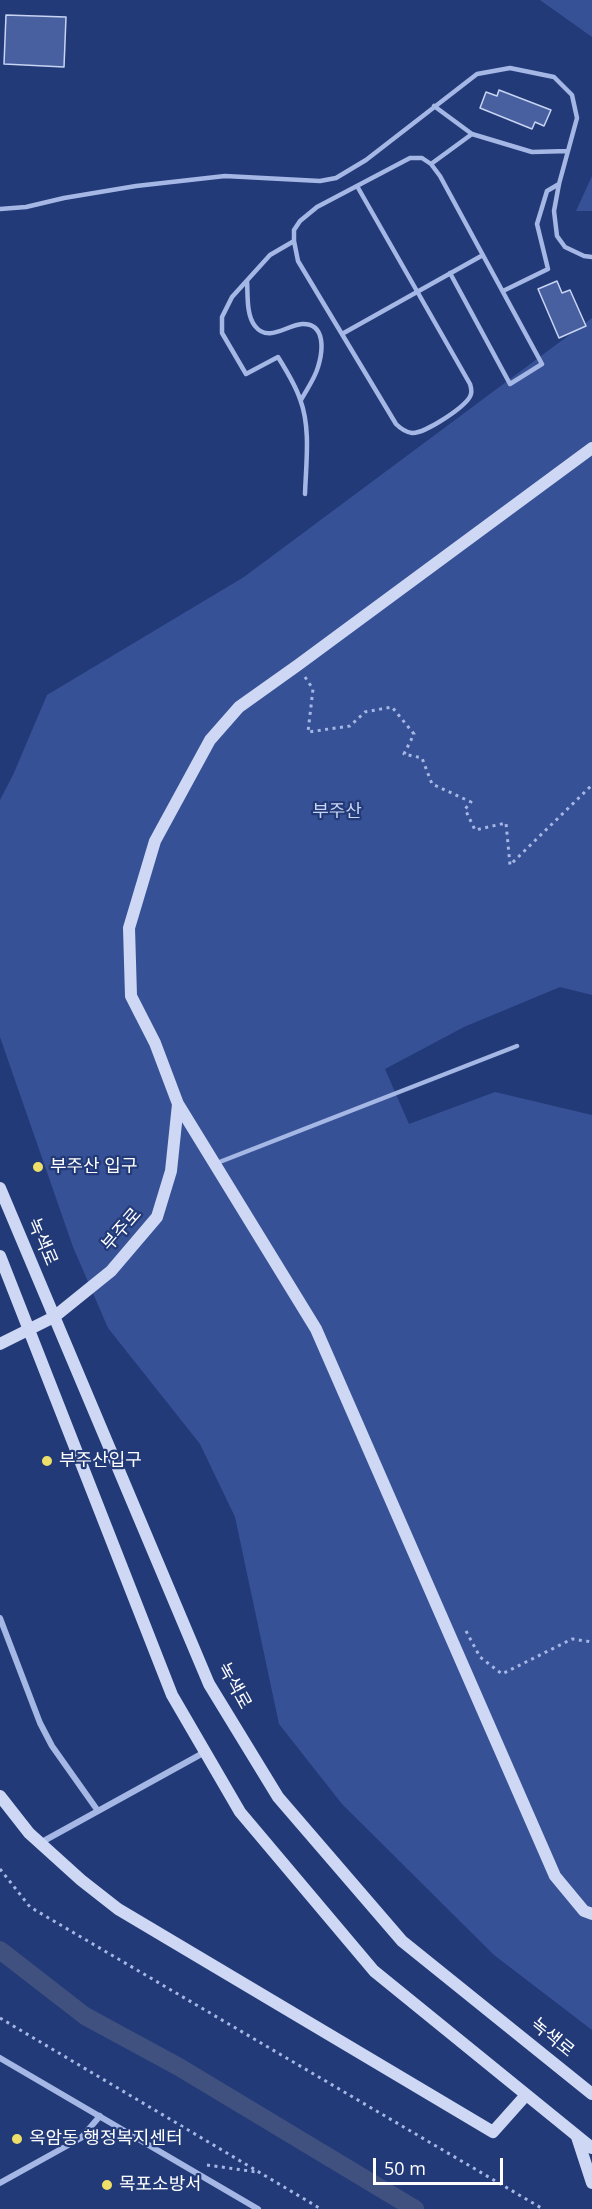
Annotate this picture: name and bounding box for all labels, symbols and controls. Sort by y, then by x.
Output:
park label: 부주산 [312,801,362,823]
place label: 부주산 입구 [50,1156,137,1178]
marker: 부주산 입구 [31,1160,45,1174]
street label: 부주로 [98,1204,146,1256]
street label: 녹색로 [22,1215,62,1269]
place label: 부주산입구 [59,1450,142,1472]
marker: 부주산입구 [40,1454,54,1468]
street label: 녹색로 [213,1659,255,1713]
street label: 녹색로 [526,2014,578,2062]
place label: 옥암동 행정복지센터 [29,2128,183,2150]
marker: 옥암동 행정복지센터 [10,2132,24,2146]
scale bar [376,2146,506,2184]
text: 50 m [384,2156,426,2180]
place label: 목포소방서 [119,2174,202,2196]
marker: 목포소방서 [100,2178,114,2192]

